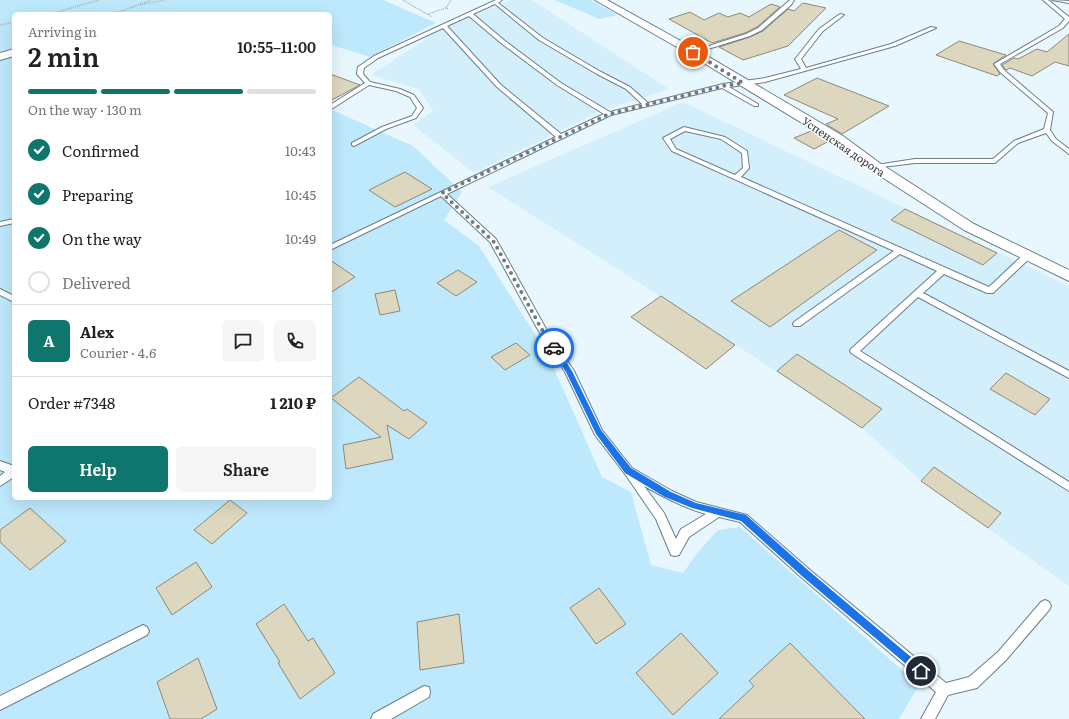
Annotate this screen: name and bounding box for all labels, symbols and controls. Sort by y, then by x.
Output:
text: Arriving in [28,22,97,41]
text: 10:55–11:00 [237,35,316,58]
pin [676,35,710,69]
text: 2 min [28,36,99,75]
icon: bag [682,41,704,63]
text: On the way · 130 m [28,100,142,119]
street label: Успенская дорога [799,112,889,180]
icon: check [28,139,50,161]
text: Confirmed [62,139,139,162]
text: 10:43 [285,141,316,160]
icon: check [28,183,50,205]
text: Preparing [62,183,133,206]
text: 10:45 [285,185,316,204]
icon: check [28,227,50,249]
text: On the way [62,227,142,250]
text: 10:49 [285,229,316,248]
text: Delivered [62,271,131,294]
text: Alex [80,320,114,343]
button: chat [222,320,264,362]
button: phone [274,320,316,362]
courier [534,328,574,368]
text: A [43,329,55,352]
icon: car [543,337,565,359]
text: Courier · 4.6 [80,343,156,362]
text: Order #7348 [28,391,115,414]
text: 1 210 ₽ [270,391,316,414]
button: Help [28,446,168,492]
button: Share [176,446,316,492]
pin [904,654,938,688]
icon: home [910,660,932,682]

